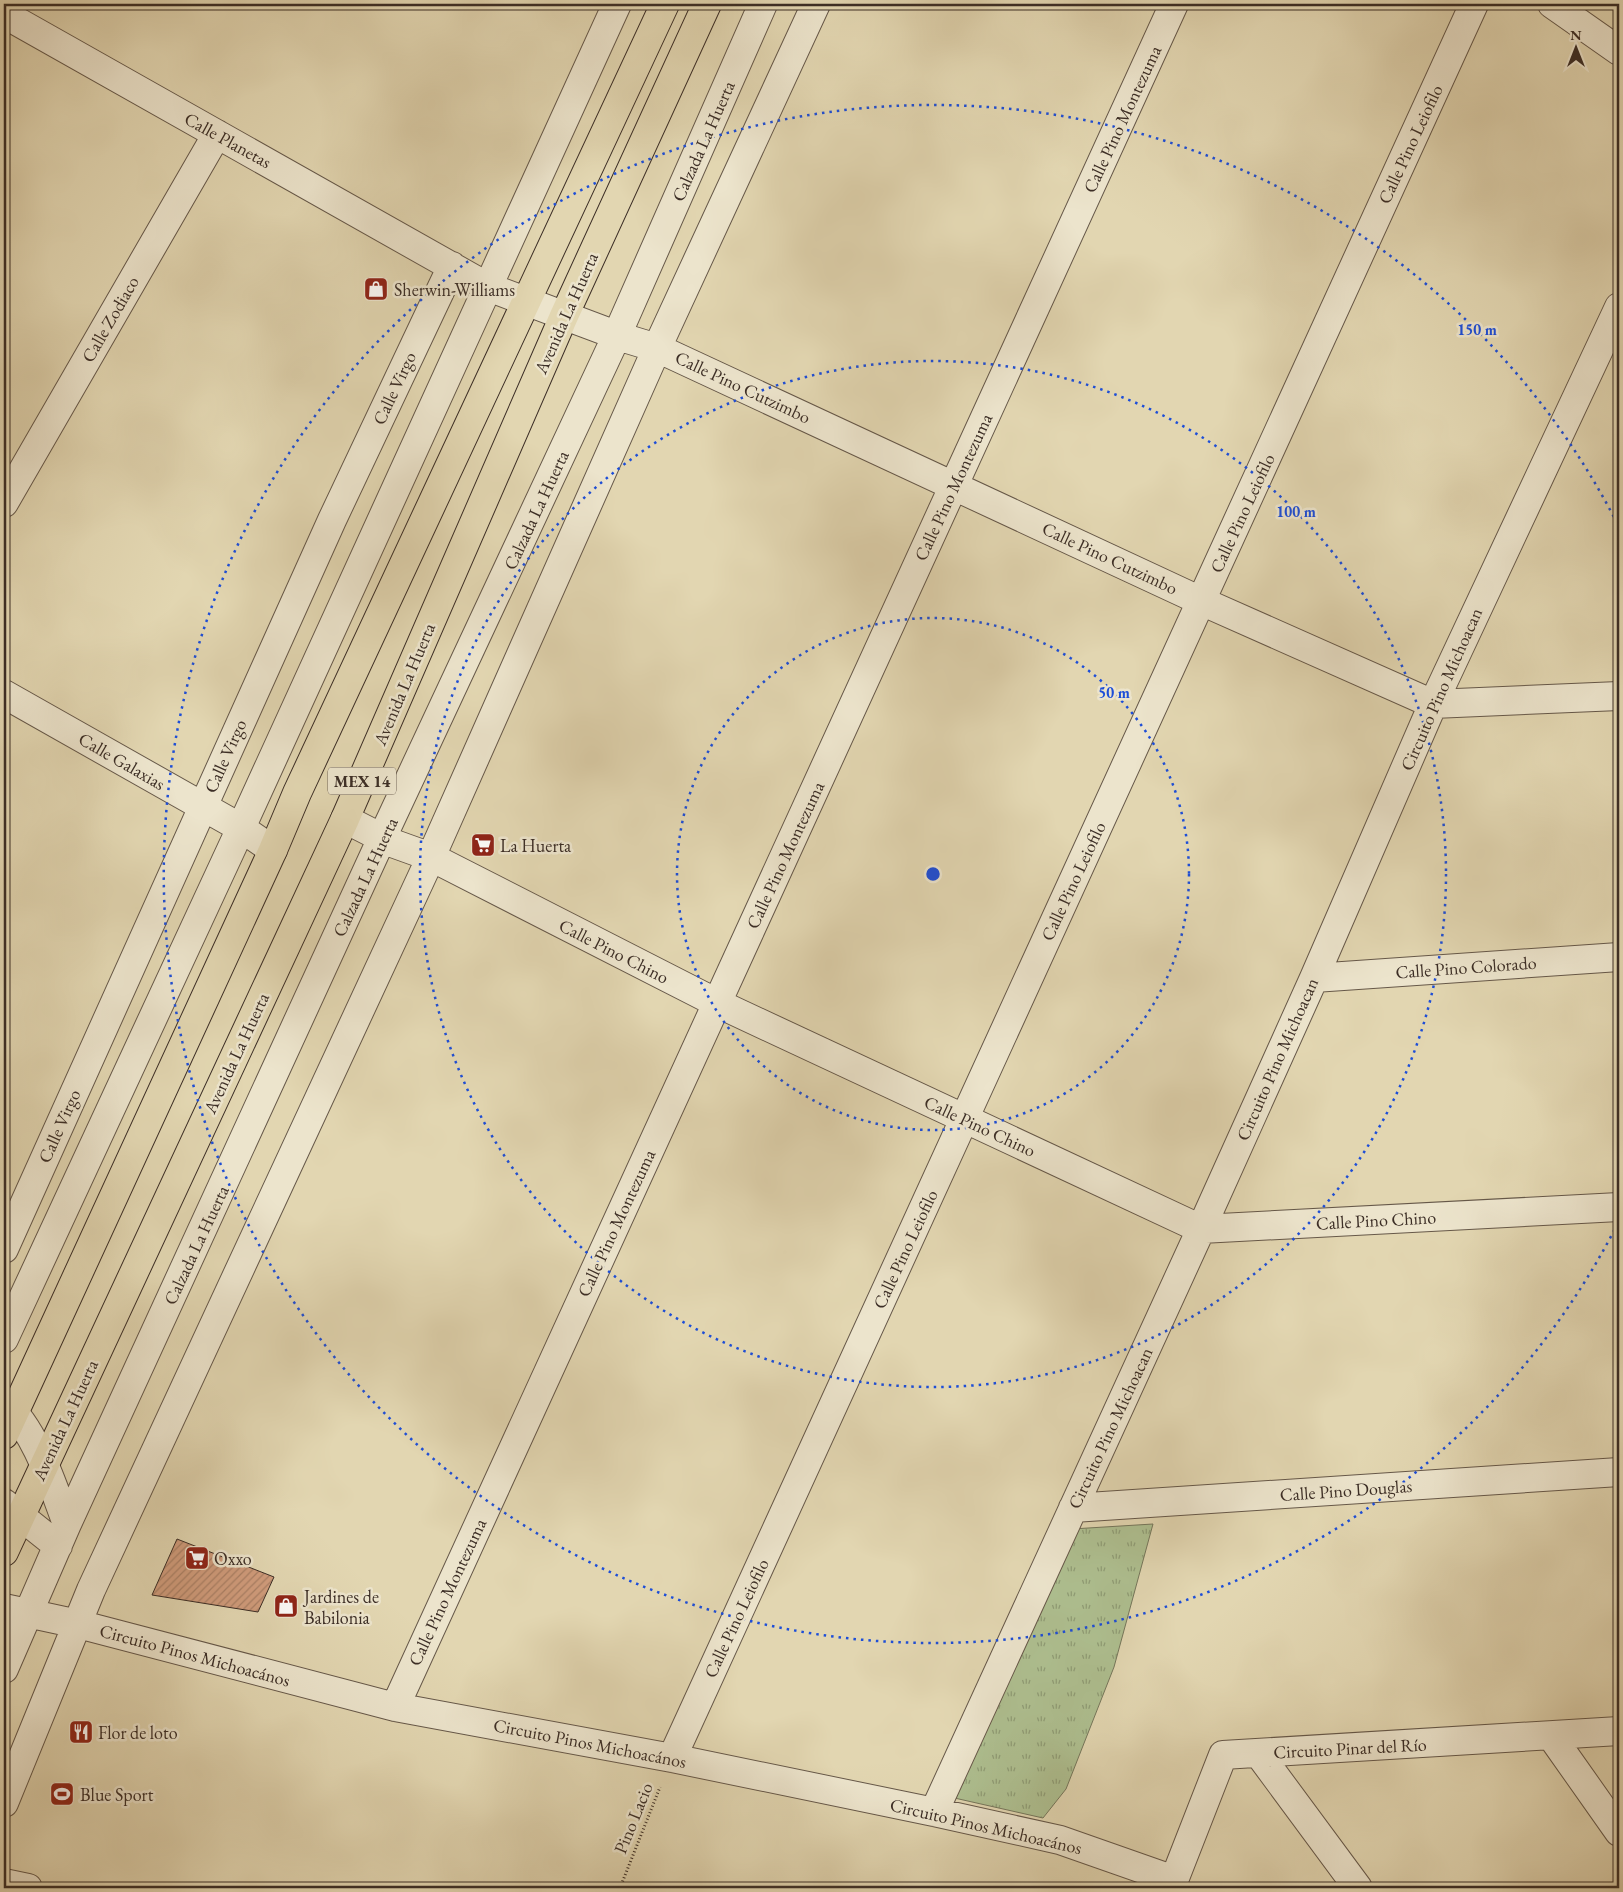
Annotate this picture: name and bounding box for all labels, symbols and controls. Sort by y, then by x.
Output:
north arrow [1550,22,1600,72]
text: N [1570,26,1582,44]
street label: Calle Pino Montezuma [1078,41,1167,196]
street label: Calzada La Huerta [666,76,740,205]
street label: Calle Pino Leiofilo [1372,81,1448,207]
street label: Calle Planetas [181,107,276,173]
street label: Avenida La Huerta [529,248,603,378]
street label: Calle Zodiaco [76,272,144,366]
shop icon: Sherwin-Williams [363,276,389,302]
place label: Sherwin-Williams [394,278,515,301]
text: 150 m [1457,320,1497,339]
street label: Calle Pino Cutzimbo [672,346,814,428]
street label: Calle Virgo [367,348,421,428]
street label: Calle Pino Montezuma [909,409,998,564]
street label: Calzada La Huerta [498,446,574,573]
street label: Calle Pino Leiofilo [1204,450,1280,576]
text: 100 m [1276,502,1316,521]
street label: Calle Pino Cutzimbo [1039,517,1181,599]
street label: Circuito Pino Michoacan [1395,604,1487,774]
street label: Avenida La Huerta [367,619,440,750]
text: 50 m [1098,683,1130,702]
street label: Calle Virgo [199,716,251,796]
street label: Calle Galaxias [75,727,170,795]
road number: MEX 14 [328,768,396,794]
street label: Calle Pino Montezuma [741,777,830,932]
street label: Calzada La Huerta [327,813,403,940]
street label: Calle Pino Leiofilo [1035,818,1111,944]
supermarket icon: La Huerta [470,832,496,858]
place label: La Huerta [500,834,572,857]
centre of rings [924,865,942,883]
street label: Calle Pino Chino [555,913,673,989]
street label: Calle Pino Colorado [1395,951,1537,983]
street label: Circuito Pino Michoacan [1231,974,1323,1144]
street label: Avenida La Huerta [198,988,274,1118]
street label: Calle Virgo [33,1086,85,1166]
street label: Calle Pino Chino [921,1090,1040,1162]
street label: Calle Pino Montezuma [572,1145,661,1300]
street label: Calzada La Huerta [158,1181,234,1308]
street label: Calle Pino Leiofilo [867,1186,943,1312]
street label: Calle Pino Chino [1315,1205,1437,1235]
street label: Circuito Pino Michoacan [1062,1343,1158,1512]
street label: Avenida La Huerta [27,1355,103,1485]
street label: Calle Pino Douglas [1279,1474,1413,1506]
street label: Calle Pino Montezuma [403,1514,492,1669]
supermarket icon: Oxxo [184,1545,210,1571]
place label: Oxxo [214,1547,252,1570]
street label: Calle Pino Leiofilo [698,1555,774,1681]
place label: Jardines de Babilonia [302,1585,379,1629]
shop icon: Jardines de Babilonia [273,1593,299,1619]
street label: Circuito Pinos Michoacános [97,1619,293,1692]
street label: Circuito Pinos Michoacános [492,1713,689,1773]
restaurant icon: Flor de loto [68,1719,94,1745]
place label: Flor de loto [98,1721,178,1744]
street label: Circuito Pinar del Río [1273,1732,1427,1763]
street label: Pino Lacio [608,1779,658,1857]
sports icon: Blue Sport [49,1781,75,1807]
place label: Blue Sport [80,1783,154,1806]
street label: Circuito Pinos Michoacános [888,1793,1084,1859]

